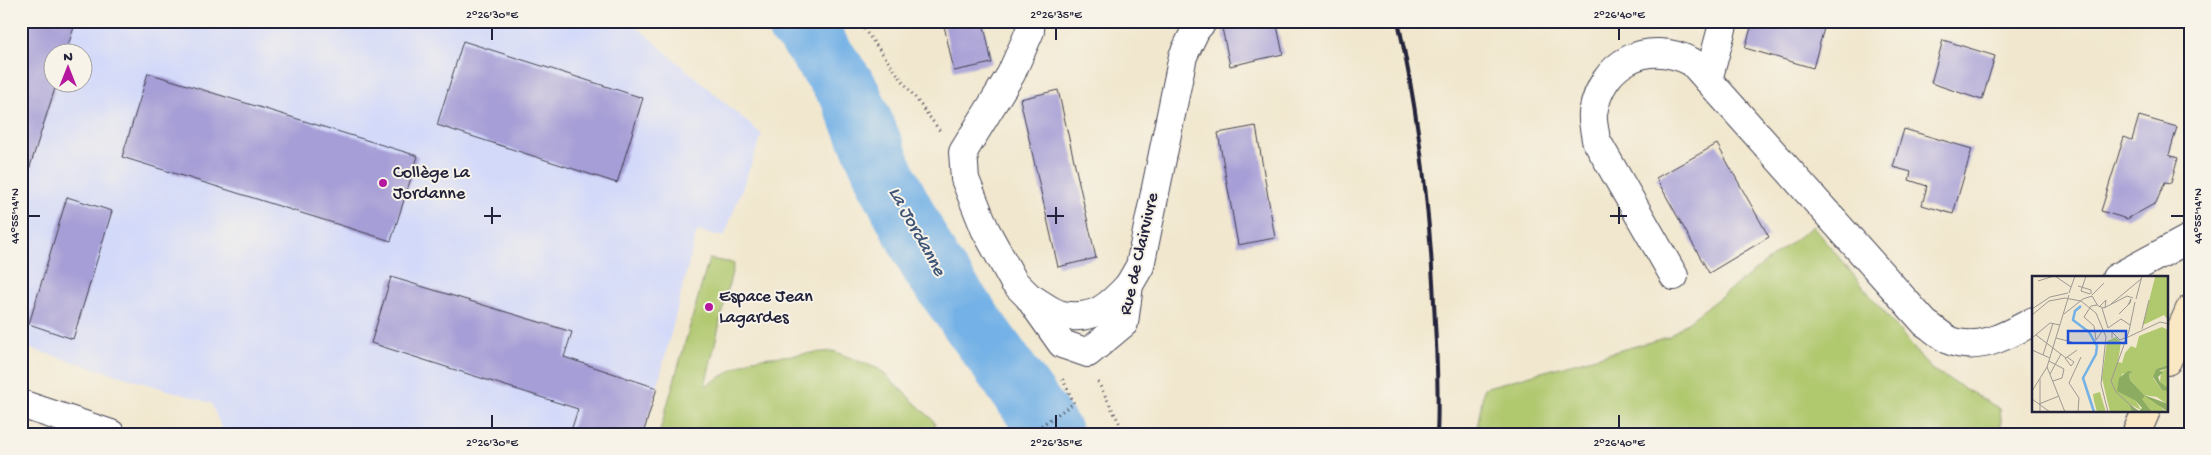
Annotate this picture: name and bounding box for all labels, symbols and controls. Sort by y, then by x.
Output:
text: 2°26'30"E [466,9,518,23]
text: 2°26'35"E [1030,9,1082,23]
text: 2°26'40"E [1593,9,1645,23]
north arrow [42,42,92,92]
text: N [63,49,73,66]
place label: Collège La Jordanne [393,163,471,205]
marker: Collège La Jordanne [377,177,389,189]
water label: La Jordanne [882,183,950,282]
text: 44°55'14"N [9,188,23,244]
text: 44°55'14"N [2192,188,2206,244]
street label: Rue de Clairvivre [1116,190,1164,317]
inset map [2032,276,2168,412]
place label: Espace Jean Lagardes [719,287,813,329]
marker: Espace Jean Lagardes [703,301,715,313]
text: 2°26'30"E [466,437,518,451]
text: 2°26'35"E [1030,437,1082,451]
text: 2°26'40"E [1593,437,1645,451]

